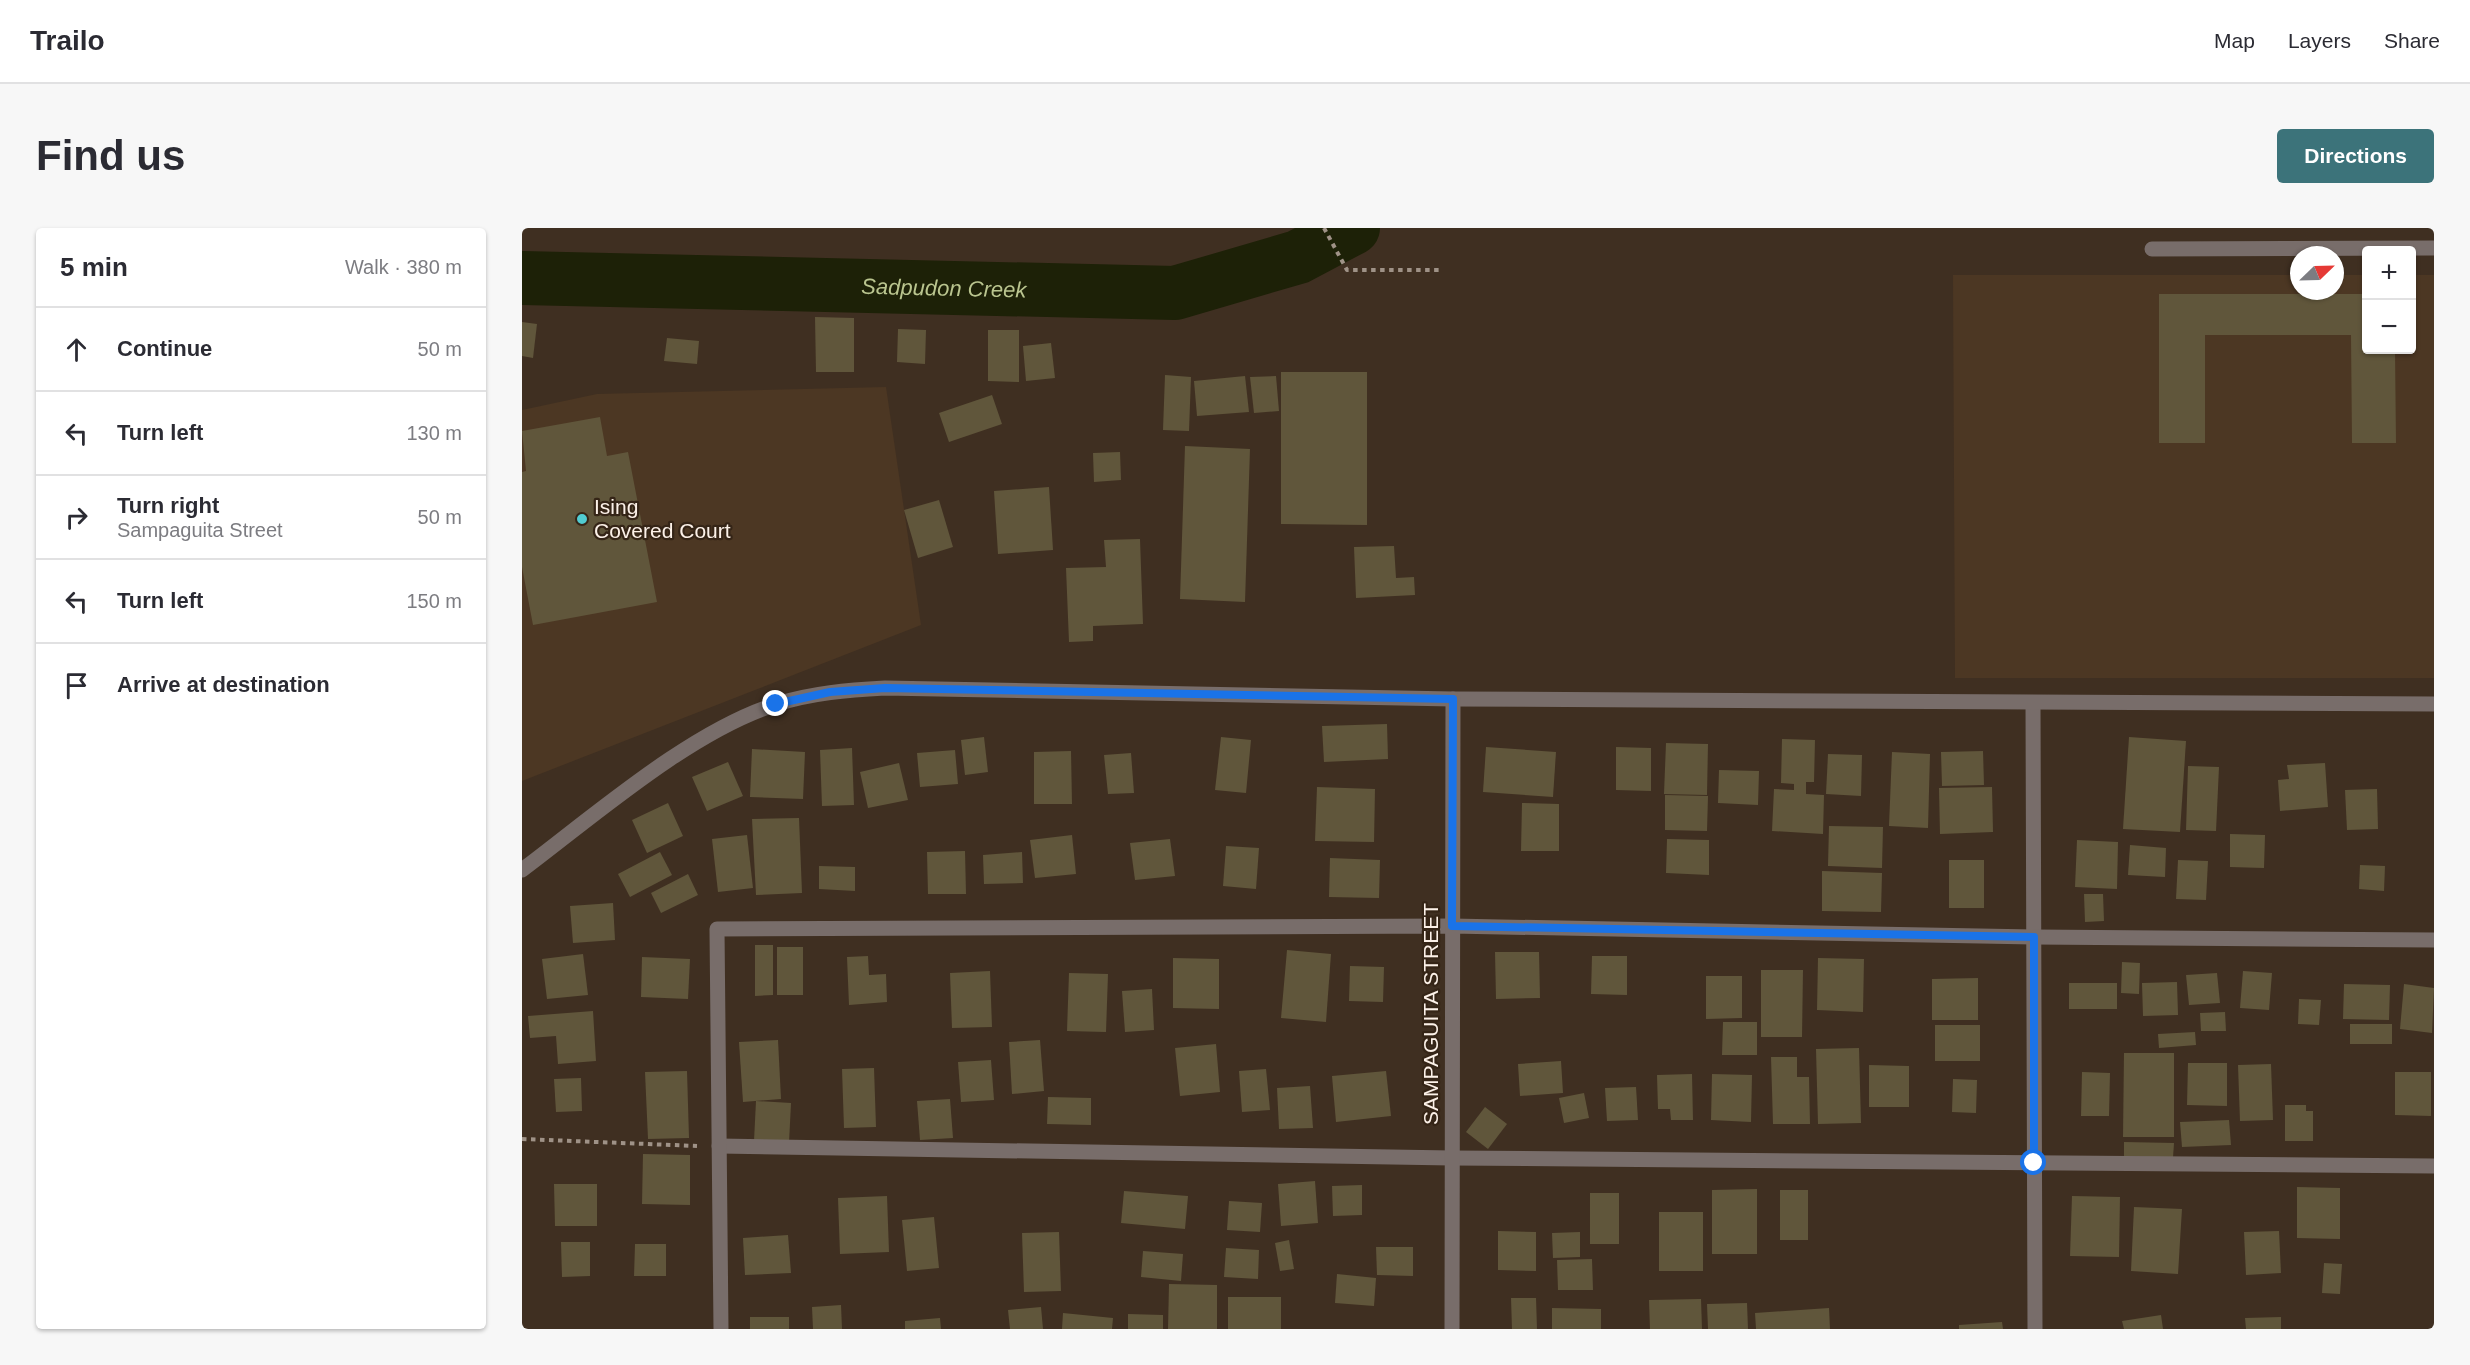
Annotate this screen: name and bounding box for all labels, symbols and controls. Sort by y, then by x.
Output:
text: Trailo [30,25,105,56]
text: Map [2214,29,2255,52]
text: Layers [2288,29,2351,52]
text: Share [2384,29,2440,52]
button: Directions [2277,129,2434,183]
text: Find us [36,132,185,179]
north arrow [2290,246,2344,300]
map controls [2362,246,2416,354]
button: + [2362,246,2416,300]
text: 5 min [60,252,128,282]
text: Walk · 380 m [345,256,462,278]
water label: Sadpudon Creek [861,274,1028,303]
button: − [2362,300,2416,354]
icon: ahead [60,333,93,366]
text: Continue [117,336,212,361]
text: 50 m [418,338,462,360]
icon: left [60,417,93,450]
text: Turn left [117,420,203,445]
text: 130 m [406,422,462,444]
text: Turn right [117,493,219,518]
place label: Ising Covered Court [594,495,731,542]
icon: right [60,501,93,534]
text: 50 m [418,506,462,528]
marker: Ising Covered Court [575,512,589,526]
text: Sampaguita Street [117,519,283,541]
icon: left [60,585,93,618]
text: Turn left [117,588,203,613]
text: 150 m [406,590,462,612]
icon: arrive [60,669,93,702]
text: Arrive at destination [117,672,330,697]
route end [762,690,788,716]
street label: SAMPAGUITA STREET [1419,903,1442,1125]
route start [2020,1149,2046,1175]

